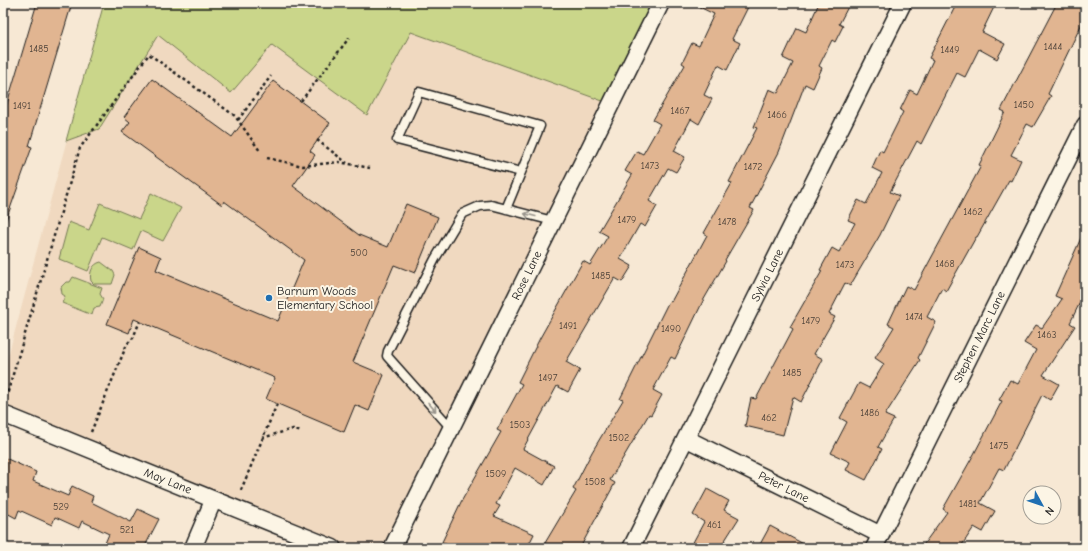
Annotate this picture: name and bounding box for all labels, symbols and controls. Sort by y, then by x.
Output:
house number: 1444 [1044,41,1062,53]
house number: 1485 [29,43,49,55]
house number: 1449 [941,44,959,56]
house number: 1450 [1014,99,1034,111]
house number: 1491 [13,100,31,112]
house number: 1467 [671,105,690,117]
house number: 1466 [767,109,787,121]
house number: 1473 [641,160,659,172]
house number: 1472 [744,161,762,173]
house number: 1462 [963,206,983,218]
one-way arrow [523,211,536,218]
house number: 1479 [618,214,636,226]
house number: 1478 [718,216,736,228]
street label: Sylvia Lane [748,246,786,304]
house number: 500 [350,247,368,259]
street label: Rose Lane [509,249,545,302]
house number: 1468 [935,258,955,270]
house number: 1473 [836,259,854,271]
house number: 1485 [591,270,611,282]
place label: Barnum Woods Elementary School [277,284,373,312]
street label: Stephen Marc Lane [951,289,1008,385]
marker: Barnum Woods Elementary School [264,293,274,303]
house number: 1474 [905,311,923,323]
house number: 1479 [802,315,820,327]
house number: 1491 [559,320,577,332]
house number: 1490 [661,323,681,335]
house number: 1463 [1037,329,1057,341]
house number: 1485 [782,367,802,379]
house number: 1497 [539,372,558,384]
one-way arrow [428,401,437,412]
house number: 1486 [860,407,880,419]
house number: 462 [761,412,777,424]
house number: 1503 [510,419,530,431]
house number: 1502 [609,432,629,444]
house number: 1475 [990,440,1008,452]
street label: May Lane [142,465,194,497]
house number: 1509 [486,468,506,480]
street label: Peter Lane [756,468,811,505]
house number: 1508 [585,476,605,488]
north arrow [1022,485,1062,525]
house number: 1481 [959,498,977,510]
house number: 529 [53,501,69,513]
text: N [1042,504,1057,518]
house number: 461 [707,519,721,531]
house number: 521 [120,524,134,536]

